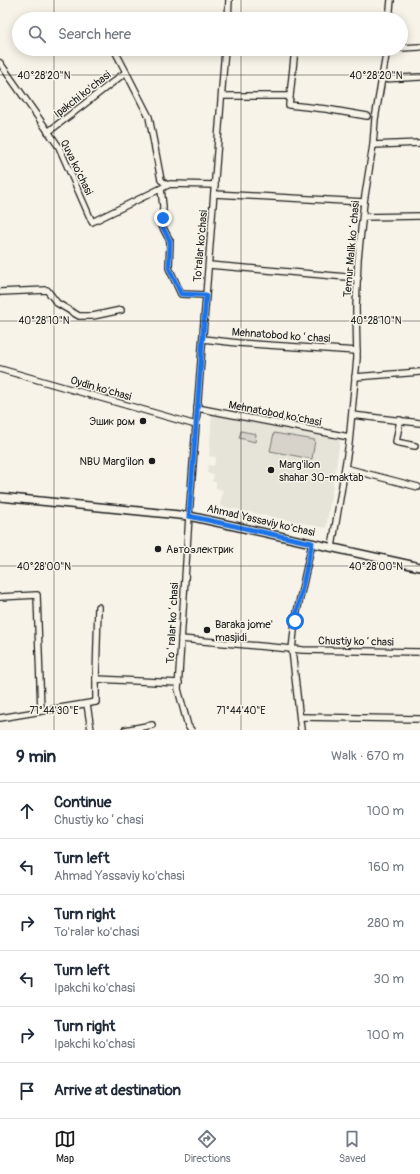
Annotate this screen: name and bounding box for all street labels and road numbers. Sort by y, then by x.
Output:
street label: Ipakchi ko'chasi [51,68,113,121]
street label: Quva ko'chasi [58,137,96,197]
street label: Temur Malik koʻchasi [341,200,362,298]
street label: To'ralar ko'chasi [191,209,210,283]
street label: Mehnatobod koʻchasi [231,326,331,345]
street label: Oydin ko'chasi [69,374,133,403]
street label: Mehnatobod ko‘chasi [227,398,323,429]
street label: Ahmad Yassaviy ko'chasi [206,502,316,539]
street label: Toʻralar koʻchasi [164,582,181,664]
street label: Chustiy koʻchasi [318,634,394,649]

